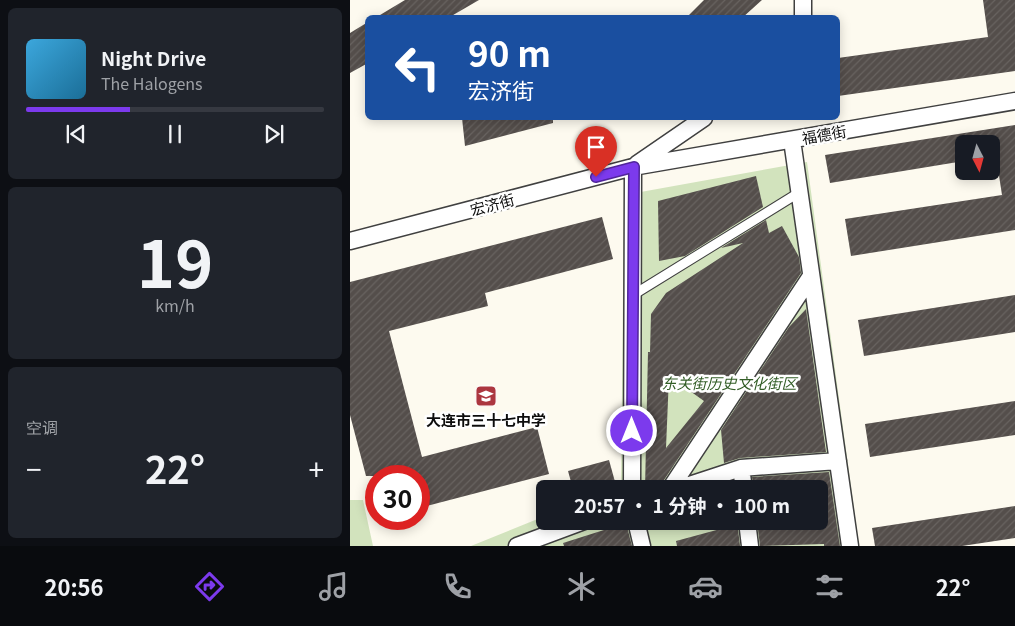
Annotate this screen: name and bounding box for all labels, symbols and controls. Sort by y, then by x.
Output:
text: 90 m [468,26,551,77]
icon: left [385,35,450,100]
text: Night Drive [101,44,206,71]
text: The Halogens [101,71,203,95]
text: 宏济街 [468,73,534,105]
icon: previous [62,120,90,148]
icon: pause [161,120,189,148]
icon: next [260,120,288,148]
street label: 福德街 [800,120,848,148]
pin [575,126,617,177]
icon: arrive [582,133,610,161]
north arrow [955,135,1000,180]
map controls [955,135,1000,180]
street label: 宏济街 [468,188,516,220]
text: 19 [137,213,213,307]
text: km/h [155,293,195,317]
park label: 东关街历史文化街区 [661,372,798,393]
school or university icon: 大连市三十七中学 [474,384,498,408]
position arrow [605,404,657,456]
place label: 大连市三十七中学 [426,409,546,430]
text: 空调 [26,415,58,439]
text: 22° [145,440,205,495]
text: − [26,448,42,488]
text: + [308,448,324,488]
speed limit sign: 30 [365,465,430,530]
text: 20:57 · 1 分钟 · 100 m [574,491,790,518]
icon: directions [192,569,227,604]
icon: music [316,569,351,604]
icon: phone [440,569,475,604]
icon: climate [564,569,599,604]
icon: car [688,569,723,604]
icon: filters [812,569,847,604]
text: 20:56 [44,570,104,602]
text: 22° [936,570,971,602]

